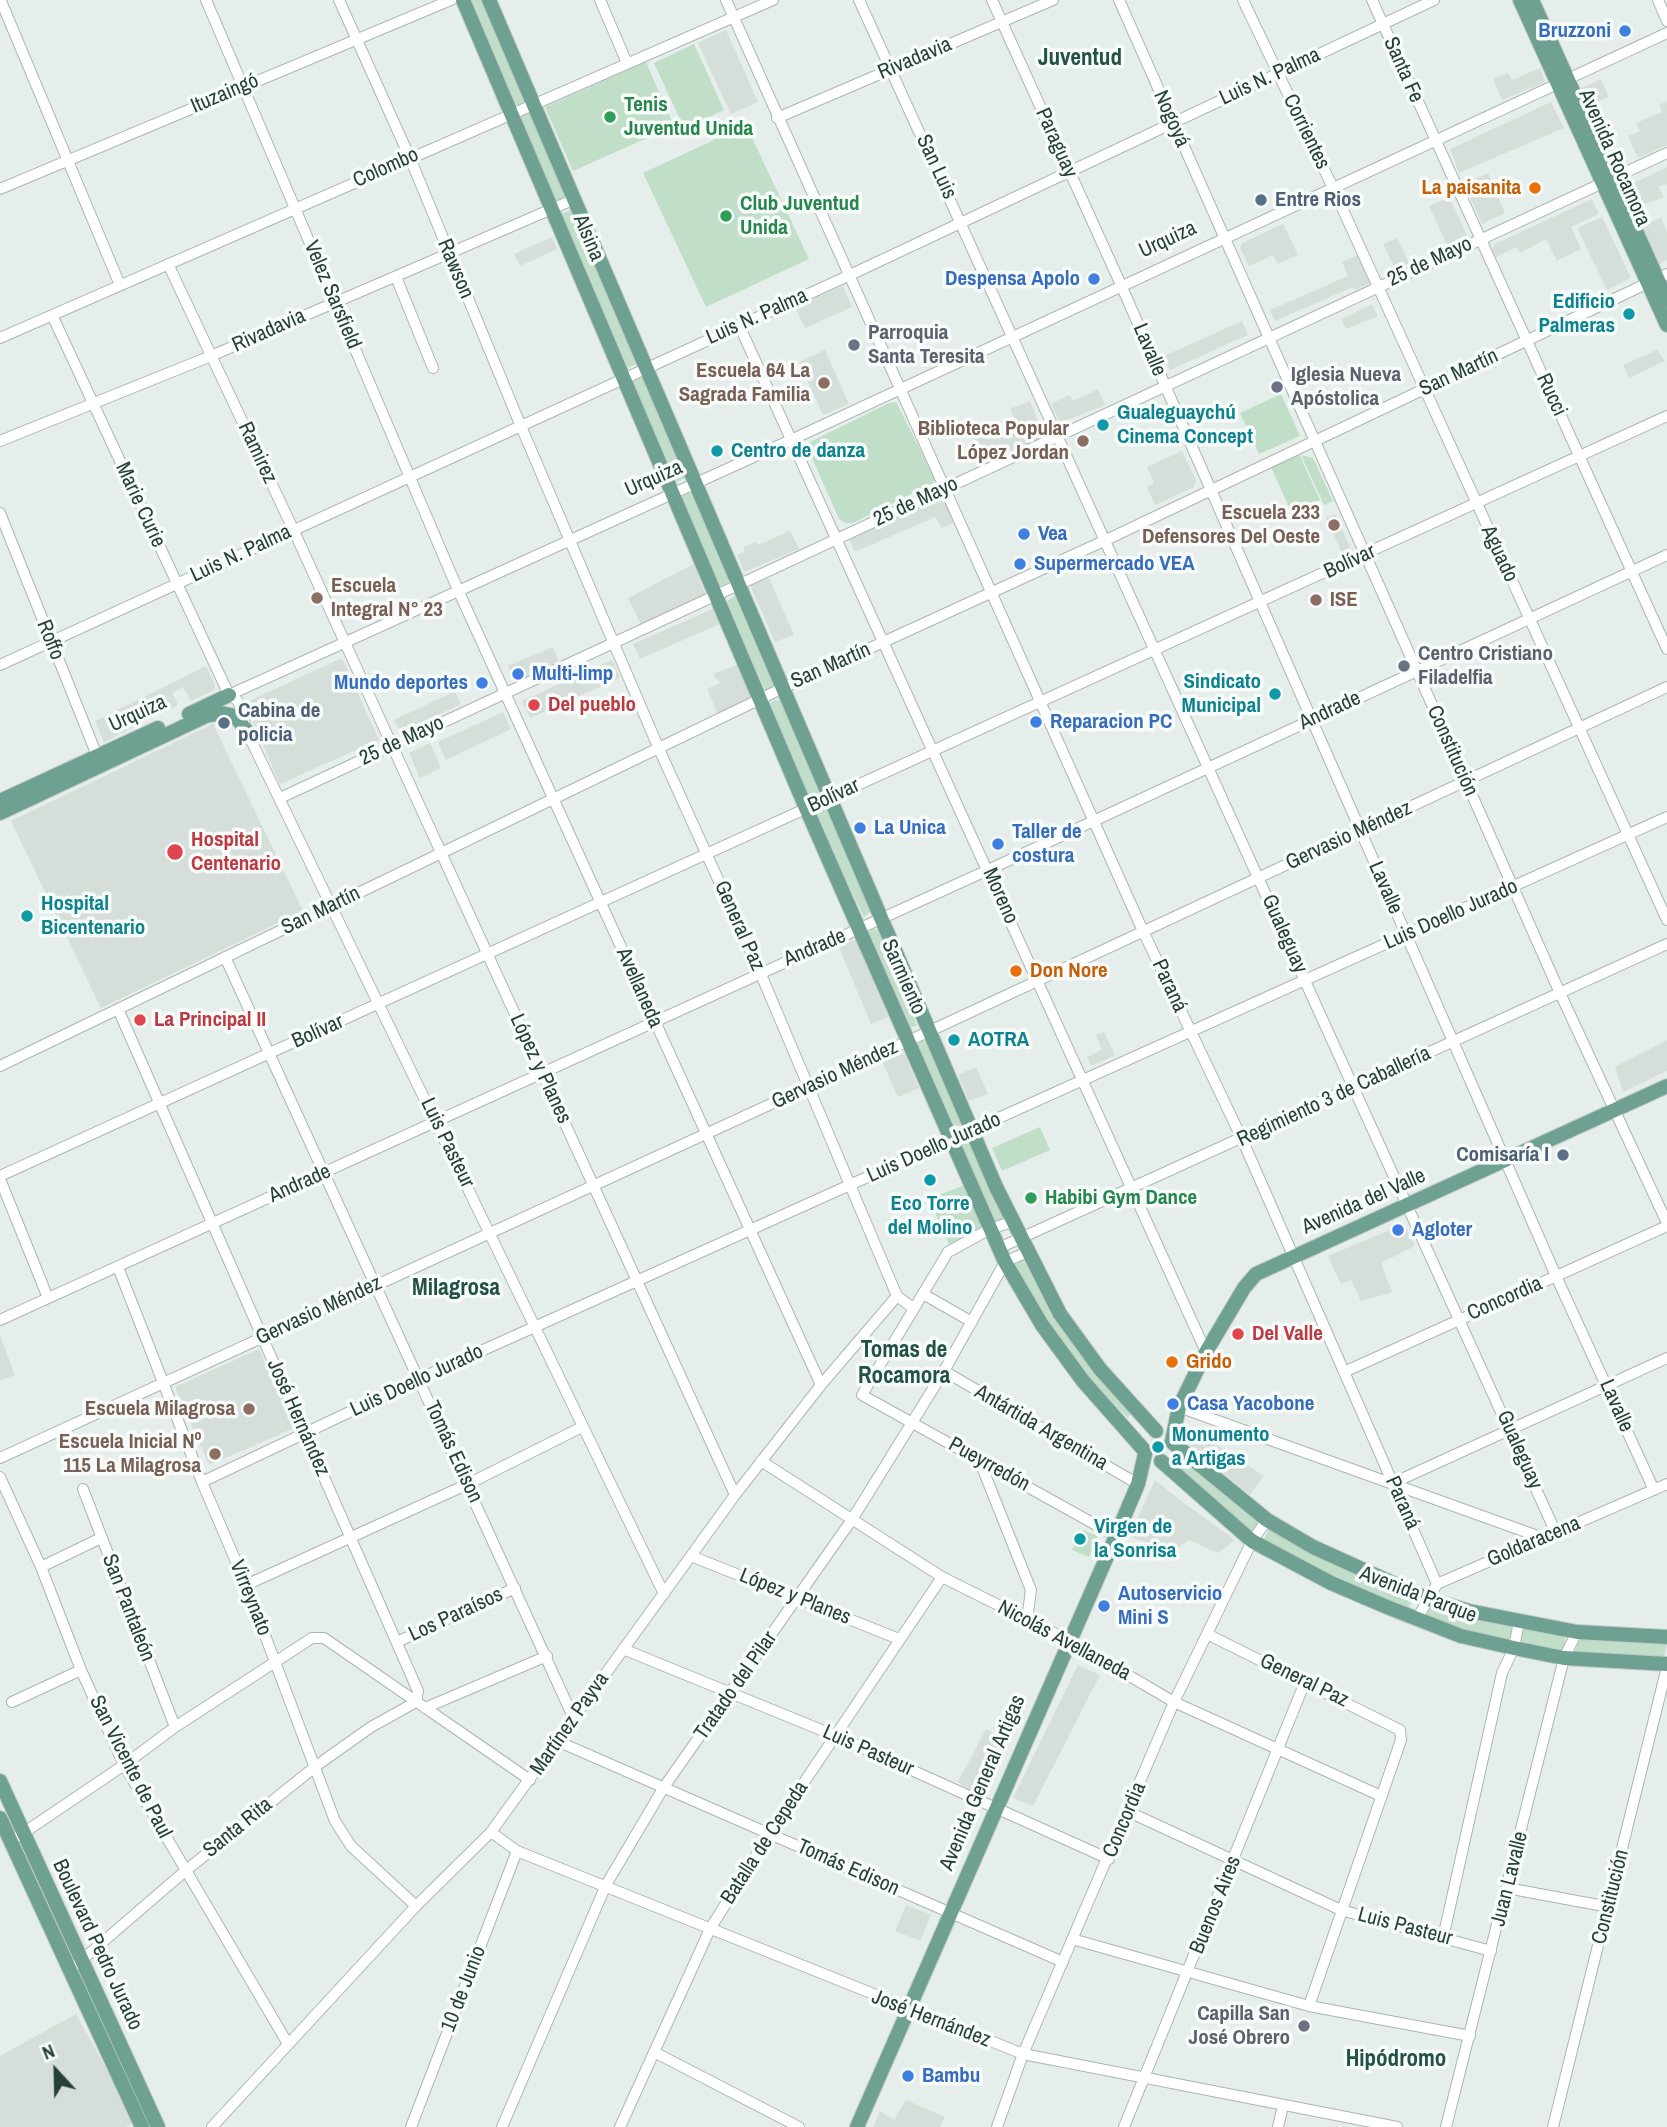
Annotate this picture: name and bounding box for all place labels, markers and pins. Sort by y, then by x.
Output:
place label: Bruzzoni [1538,18,1611,44]
marker: Bruzzoni [1617,23,1633,39]
place label: Tenis Juventud Unida [624,92,753,142]
marker: Tenis Juventud Unida [602,109,618,125]
place label: La paisanita [1421,175,1521,201]
marker: La paisanita [1527,180,1543,196]
place label: Entre Rios [1275,187,1361,213]
place label: Club Juventud Unida [740,191,860,241]
marker: Entre Rios [1253,192,1269,208]
marker: Club Juventud Unida [718,208,734,224]
place label: Despensa Apolo [945,266,1080,292]
marker: Despensa Apolo [1086,271,1102,287]
place label: Edificio Palmeras [1538,289,1615,339]
marker: Edificio Palmeras [1621,306,1637,322]
place label: Parroquia Santa Teresita [868,320,984,370]
marker: Parroquia Santa Teresita [846,337,862,353]
place label: Escuela 64 La Sagrada Familia [679,358,810,408]
place label: Iglesia Nueva Apóstolica [1291,362,1401,412]
marker: Escuela 64 La Sagrada Familia [816,375,832,391]
marker: Iglesia Nueva Apóstolica [1269,379,1285,395]
place label: Gualeguaychú Cinema Concept [1117,400,1253,450]
place label: Biblioteca Popular López Jordan [918,416,1069,466]
marker: Gualeguaychú Cinema Concept [1095,417,1111,433]
marker: Biblioteca Popular López Jordan [1075,433,1091,449]
place label: Centro de danza [731,438,865,464]
marker: Centro de danza [709,443,725,459]
place label: Escuela 233 Defensores Del Oeste [1142,500,1320,550]
marker: Escuela 233 Defensores Del Oeste [1326,517,1342,533]
place label: Vea [1038,521,1067,547]
marker: Vea [1016,526,1032,542]
place label: Supermercado VEA [1034,551,1195,577]
marker: Supermercado VEA [1012,556,1028,572]
place label: Escuela Integral N° 23 [331,573,443,623]
place label: ISE [1330,587,1358,613]
marker: Escuela Integral N° 23 [309,590,325,606]
marker: ISE [1308,592,1324,608]
place label: Centro Cristiano Filadelfia [1418,641,1553,691]
marker: Centro Cristiano Filadelfia [1396,658,1412,674]
place label: Multi-limp [532,661,613,687]
marker: Multi-limp [510,666,526,682]
place label: Sindicato Municipal [1182,669,1261,719]
place label: Mundo deportes [334,670,468,696]
marker: Mundo deportes [474,675,490,691]
marker: Sindicato Municipal [1267,686,1283,702]
place label: Del pueblo [548,692,636,718]
marker: Del pueblo [526,697,542,713]
place label: Cabina de policia [238,698,320,748]
place label: Reparacion PC [1050,709,1172,735]
marker: Reparacion PC [1028,714,1044,730]
marker: Cabina de policia [216,715,232,731]
place label: La Unica [874,815,946,841]
place label: Taller de costura [1012,819,1082,869]
marker: La Unica [852,820,868,836]
place label: Hospital Centenario [191,827,281,877]
marker: Taller de costura [990,836,1006,852]
marker: Hospital Centenario [165,842,185,862]
place label: Hospital Bicentenario [41,891,145,941]
marker: Hospital Bicentenario [19,908,35,924]
place label: Don Nore [1030,958,1107,984]
marker: Don Nore [1008,963,1024,979]
place label: La Principal II [154,1007,266,1033]
marker: La Principal II [132,1012,148,1028]
place label: AOTRA [968,1027,1029,1053]
marker: AOTRA [946,1032,962,1048]
place label: Comisaría I [1456,1142,1549,1168]
marker: Comisaría I [1555,1147,1571,1163]
marker: Eco Torre del Molino [922,1172,938,1188]
place label: Habibi Gym Dance [1045,1185,1197,1211]
marker: Habibi Gym Dance [1023,1190,1039,1206]
place label: Eco Torre del Molino [887,1191,973,1241]
place label: Agloter [1412,1217,1472,1243]
marker: Agloter [1390,1222,1406,1238]
place label: Del Valle [1252,1321,1323,1347]
marker: Del Valle [1230,1326,1246,1342]
place label: Grido [1186,1349,1232,1375]
marker: Grido [1164,1354,1180,1370]
place label: Casa Yacobone [1187,1391,1314,1417]
place label: Escuela Milagrosa [85,1396,235,1422]
marker: Casa Yacobone [1165,1396,1181,1412]
marker: Escuela Milagrosa [241,1401,257,1417]
place label: Monumento a Artigas [1172,1422,1270,1472]
place label: Escuela Inicial Nº 115 La Milagrosa [59,1429,201,1479]
marker: Monumento a Artigas [1150,1439,1166,1455]
marker: Escuela Inicial Nº 115 La Milagrosa [207,1446,223,1462]
place label: Virgen de la Sonrisa [1094,1514,1176,1564]
marker: Virgen de la Sonrisa [1072,1531,1088,1547]
place label: Autoservicio Mini S [1118,1581,1222,1631]
marker: Autoservicio Mini S [1096,1598,1112,1614]
place label: Capilla San José Obrero [1189,2001,1290,2051]
marker: Capilla San José Obrero [1296,2018,1312,2034]
place label: Bambu [922,2063,980,2089]
marker: Bambu [900,2068,916,2084]

